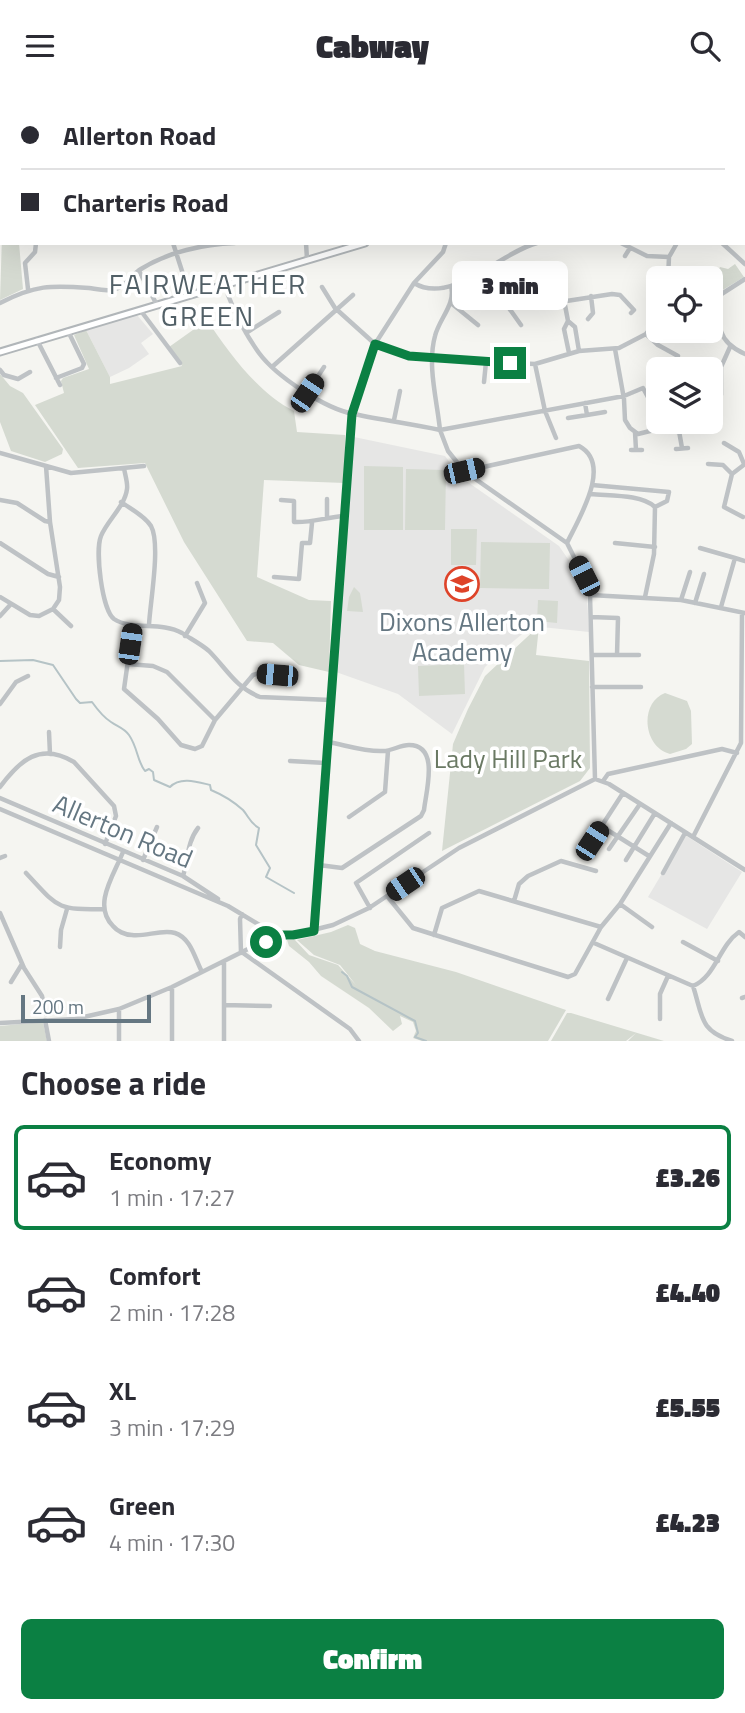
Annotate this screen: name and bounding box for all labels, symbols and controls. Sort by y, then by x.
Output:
text: Cabway [316,22,429,70]
icon: menu [21,27,59,65]
icon: search [686,27,724,65]
text: Allerton Road [63,116,216,155]
text: Charteris Road [63,183,229,222]
callout: 3 min [452,261,568,310]
district label: FAIRWEATHER GREEN [109,262,307,337]
map controls [646,266,723,434]
button: locate [646,266,723,343]
text: 3 min [481,268,539,303]
route end [494,347,526,379]
button: layers [646,357,723,434]
car [287,370,328,416]
car [442,456,487,486]
car [566,553,603,599]
school or university icon: Dixons Allerton Academy [443,565,481,603]
place label: Dixons Allerton Academy [379,602,545,671]
car [117,622,144,666]
car [256,663,299,687]
park label: Lady Hill Park [434,739,582,778]
street label: Allerton Road [47,784,199,878]
car [572,818,613,864]
car [382,864,429,904]
route start [250,926,282,958]
scale bar [21,992,150,1024]
text: 200 m [32,992,84,1021]
text: Choose a ride [21,1059,206,1107]
text: Economy [109,1141,211,1180]
icon: car [25,1146,88,1209]
text: £3.26 [655,1158,720,1197]
text: 1 min · 17:27 [109,1180,235,1215]
text: Comfort [109,1256,201,1295]
icon: car [25,1261,88,1324]
text: £4.40 [655,1273,720,1312]
text: 2 min · 17:28 [109,1295,235,1330]
text: XL [109,1371,136,1410]
icon: car [25,1376,88,1439]
text: £5.55 [655,1388,720,1427]
text: 3 min · 17:29 [109,1410,235,1445]
text: Green [109,1486,175,1525]
icon: car [25,1491,88,1554]
text: £4.23 [655,1503,720,1542]
text: 4 min · 17:30 [109,1525,235,1560]
button: Confirm [21,1619,724,1699]

